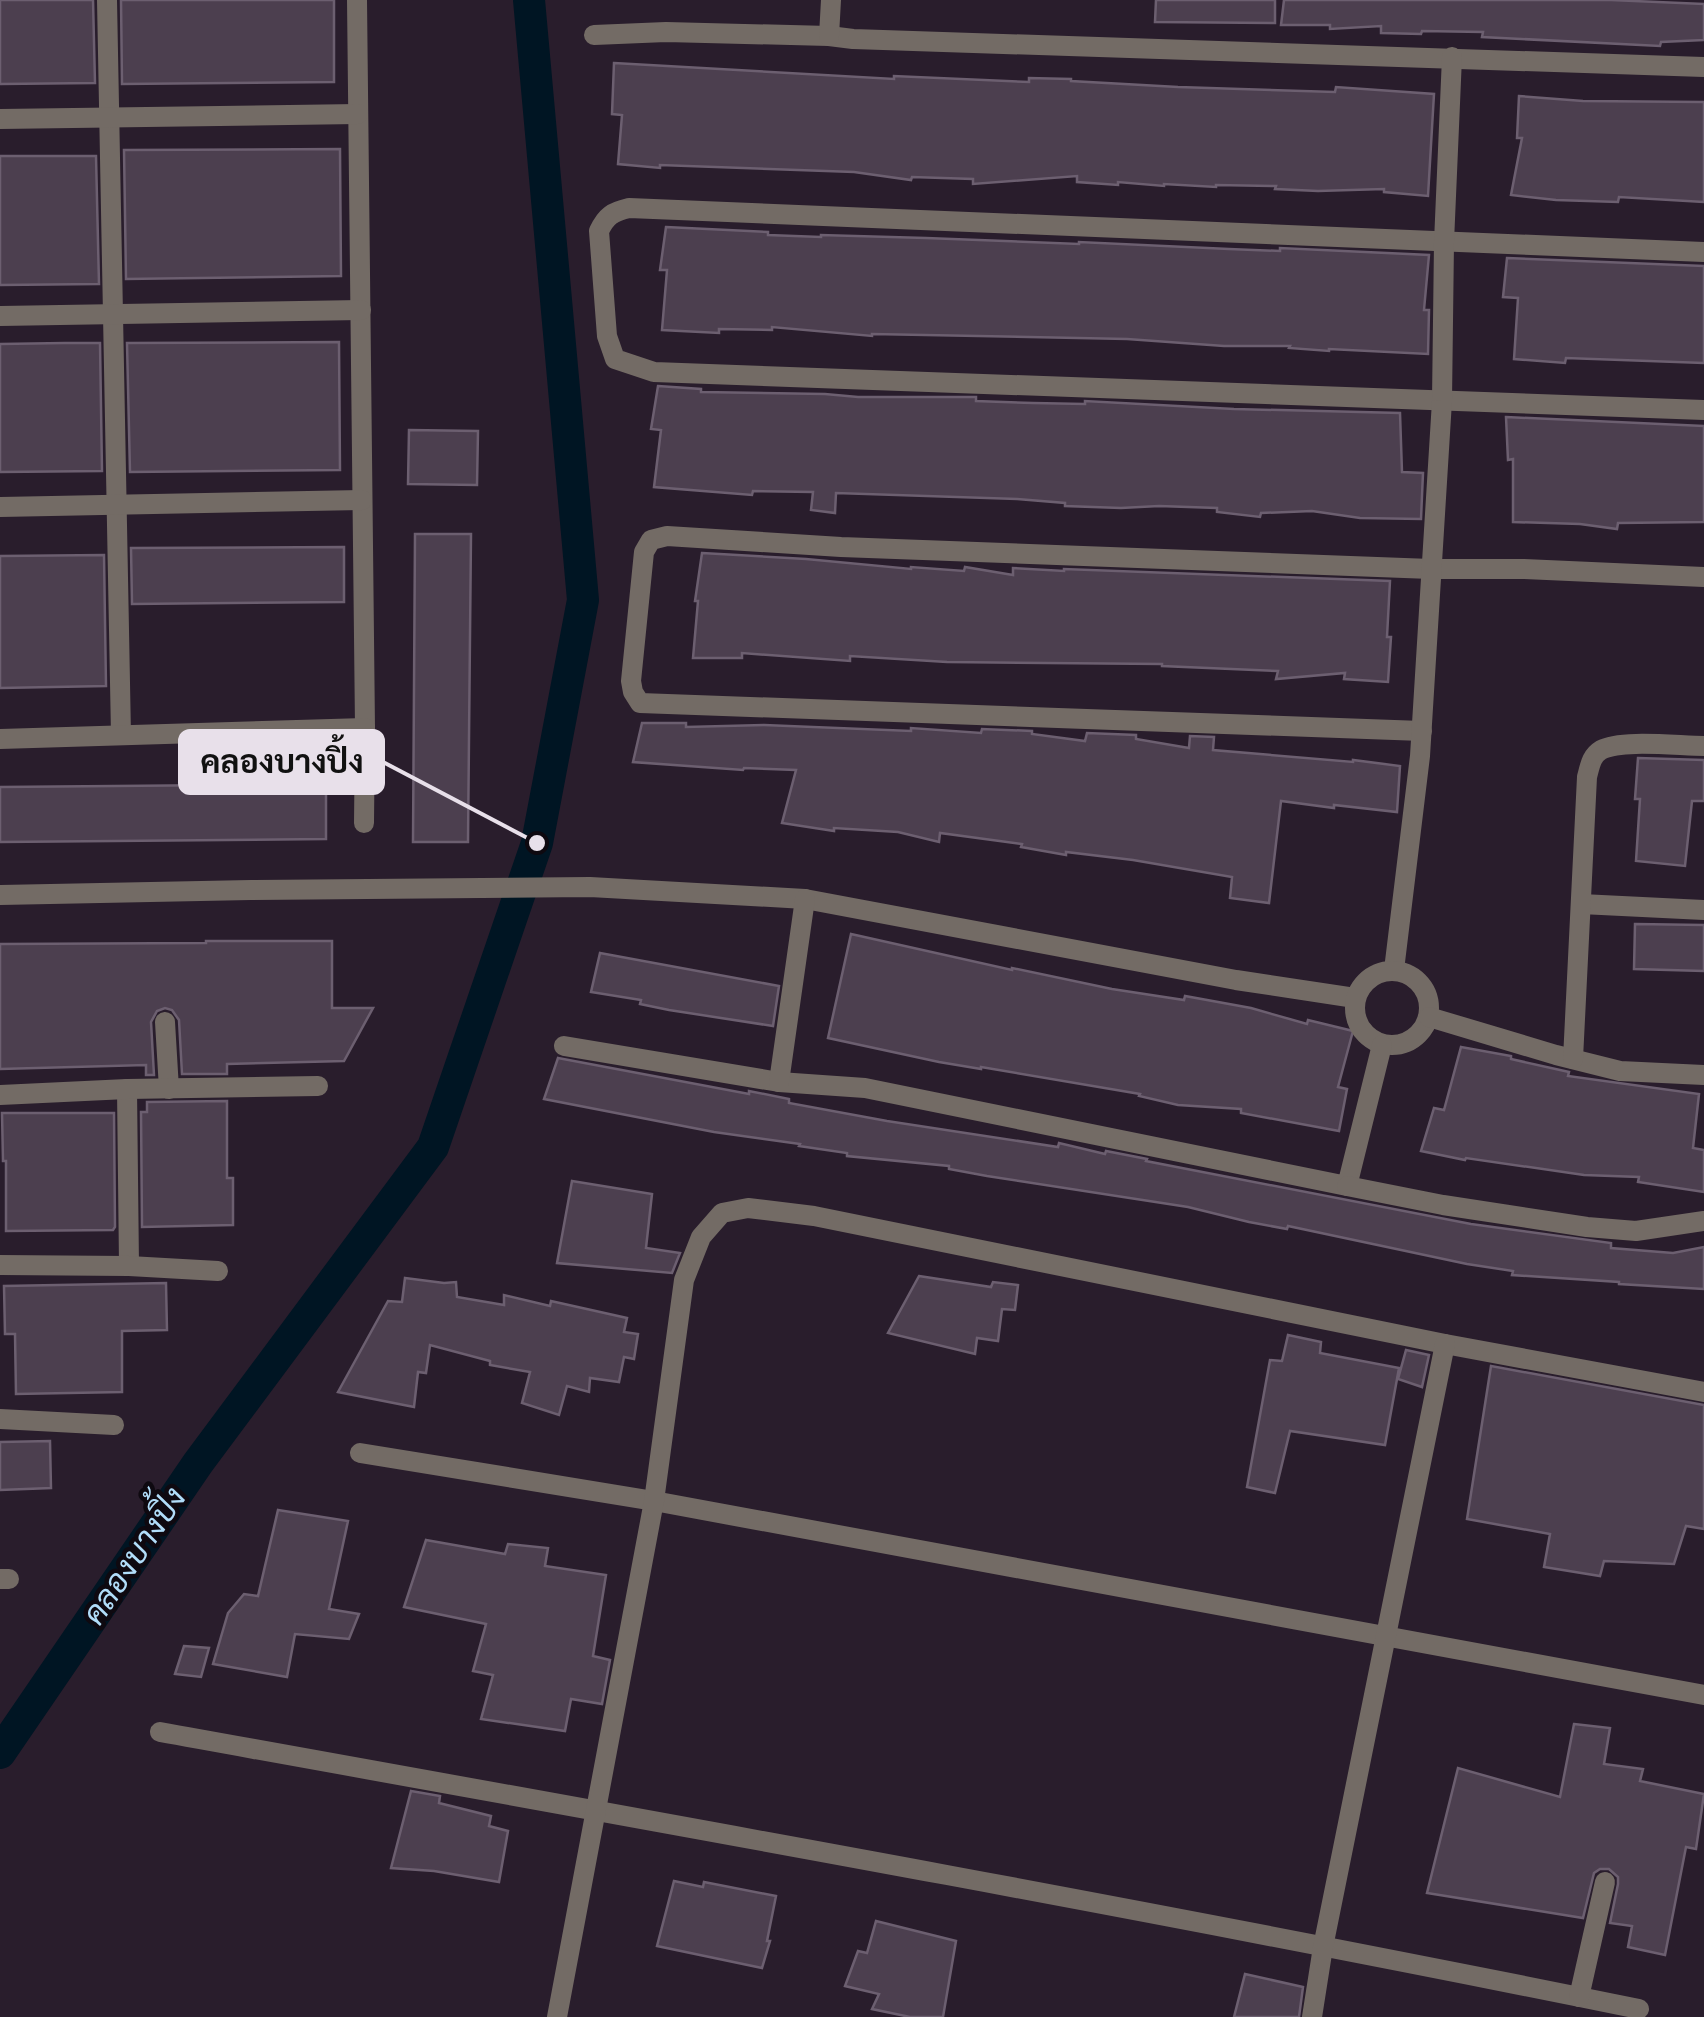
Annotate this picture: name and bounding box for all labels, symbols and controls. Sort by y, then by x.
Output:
callout: คลองบางปิ้ง [180,731,383,793]
text: คลองบางปิ้ง [200,734,364,781]
water label: คลองบางปิ้ง [66,1475,194,1632]

